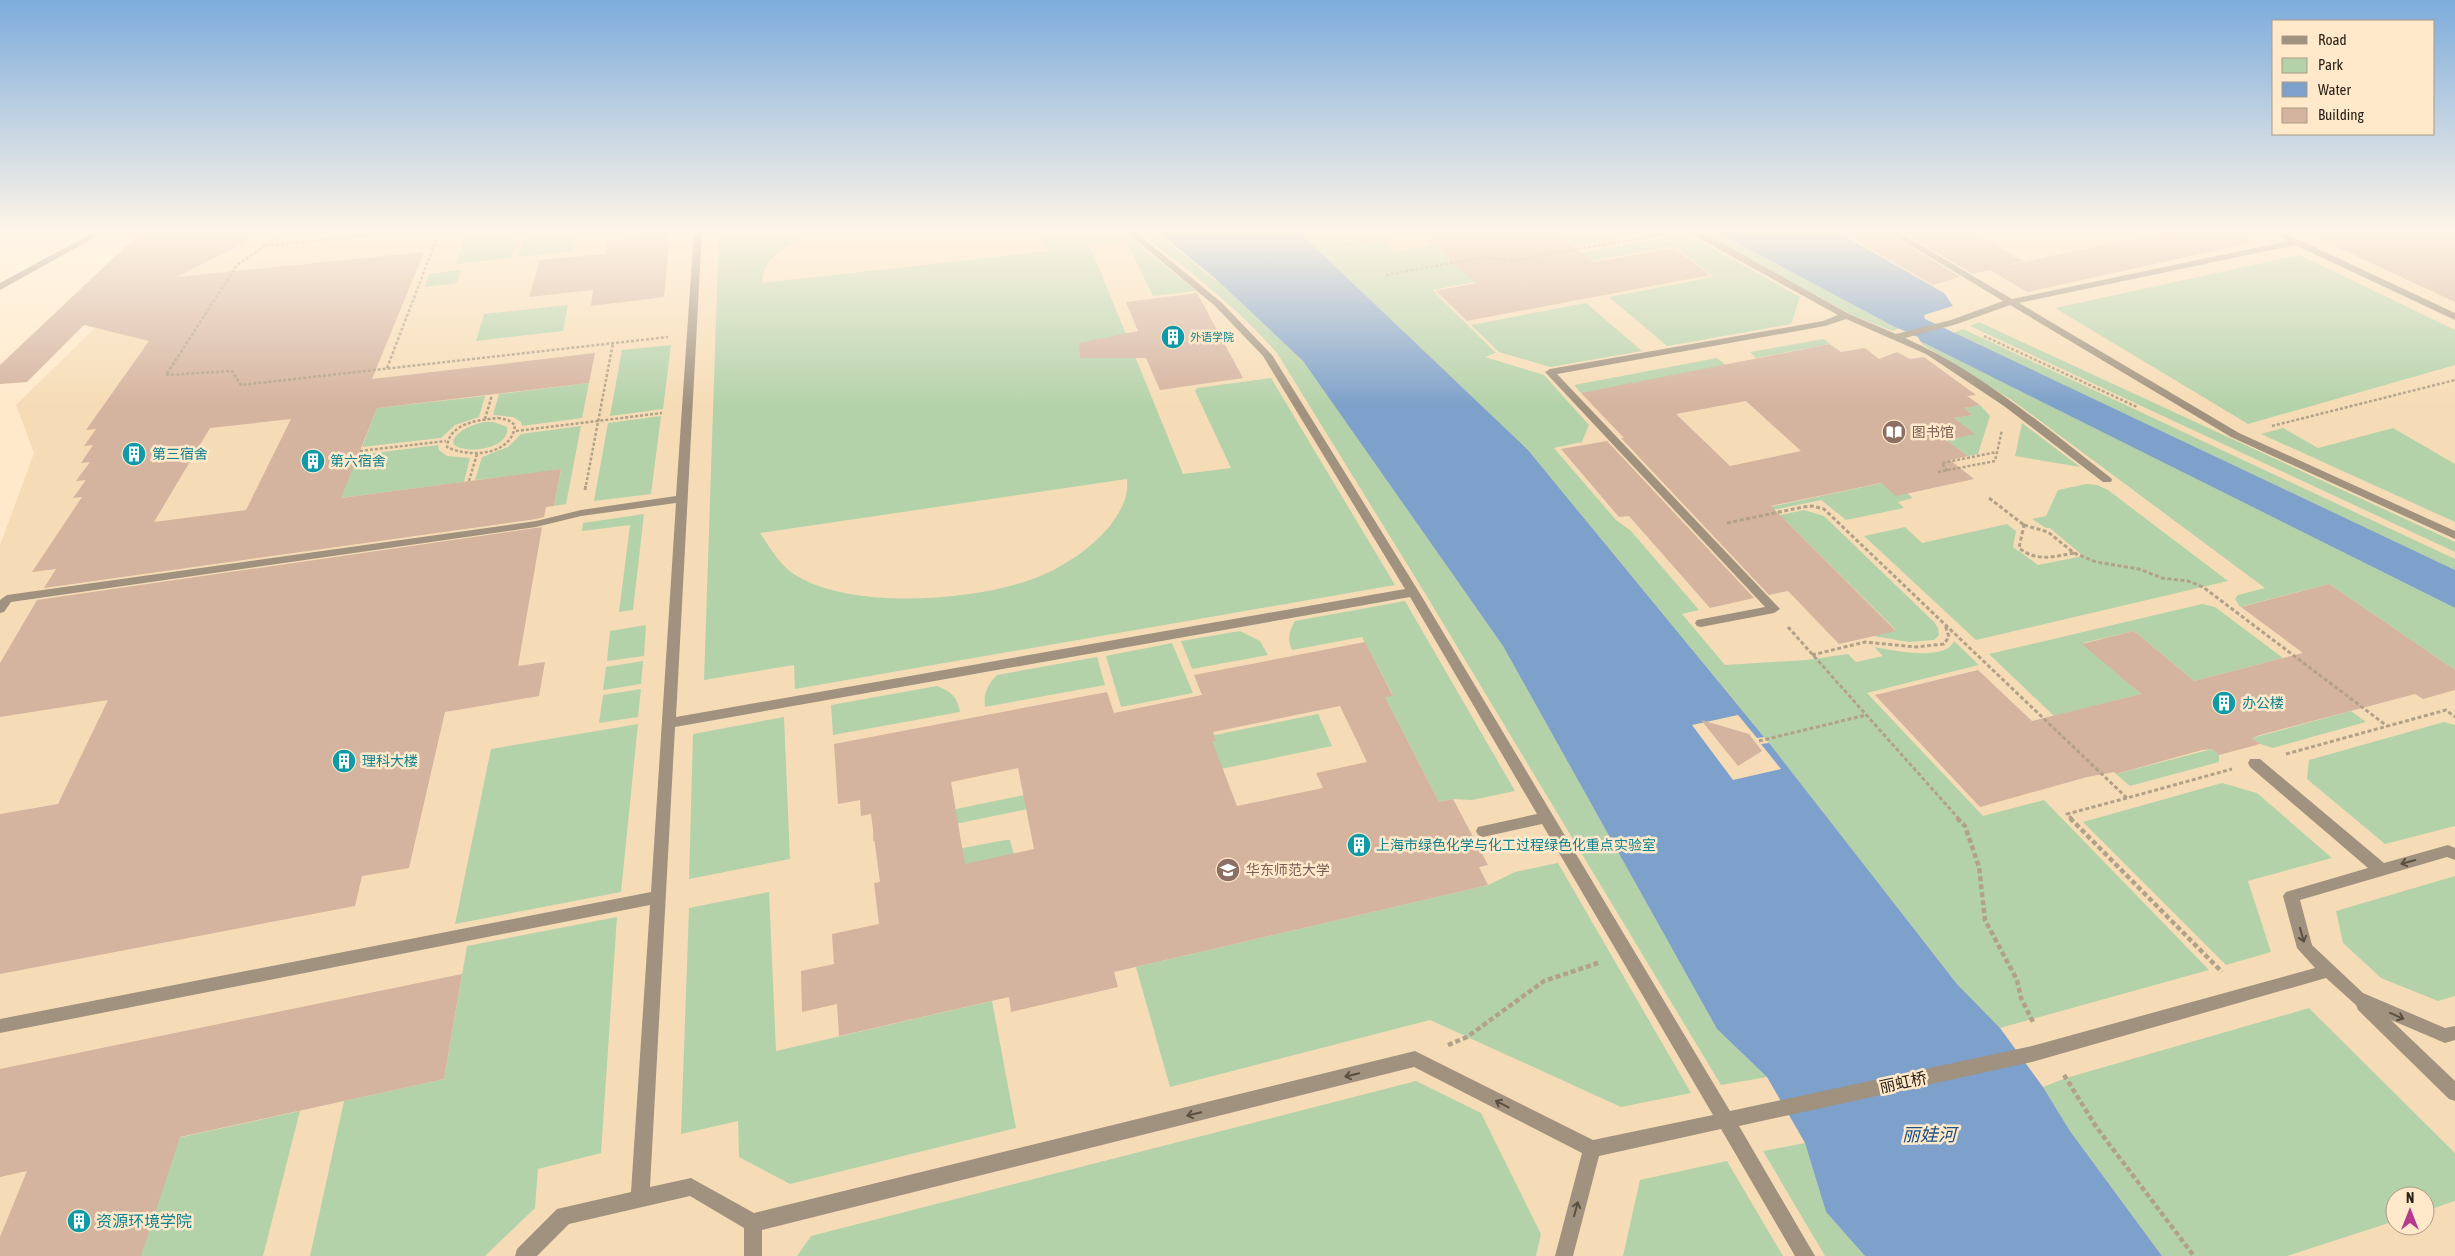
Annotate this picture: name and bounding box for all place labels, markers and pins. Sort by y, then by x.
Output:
building icon: 外语学院 [1160,324,1186,350]
place label: 外语学院 [1190,331,1234,343]
library icon: 图书馆 [1881,419,1907,445]
place label: 图书馆 [1912,424,1954,440]
building icon: 第三宿舍 [121,441,147,467]
place label: 第三宿舍 [152,446,208,462]
building icon: 第六宿舍 [300,448,326,474]
place label: 第六宿舍 [330,453,386,469]
building icon: 办公楼 [2211,690,2237,716]
place label: 办公楼 [2242,695,2284,711]
building icon: 理科大楼 [331,748,357,774]
place label: 理科大楼 [362,753,418,769]
building icon: 上海市绿色化学与化工过程绿色化重点实验室 [1346,832,1372,858]
place label: 上海市绿色化学与化工过程绿色化重点实验室 [1376,837,1656,853]
school or university icon: 华东师范大学 [1215,857,1241,883]
place label: 华东师范大学 [1246,862,1330,878]
building icon: 资源环境学院 [66,1208,92,1234]
place label: 资源环境学院 [96,1212,192,1230]

